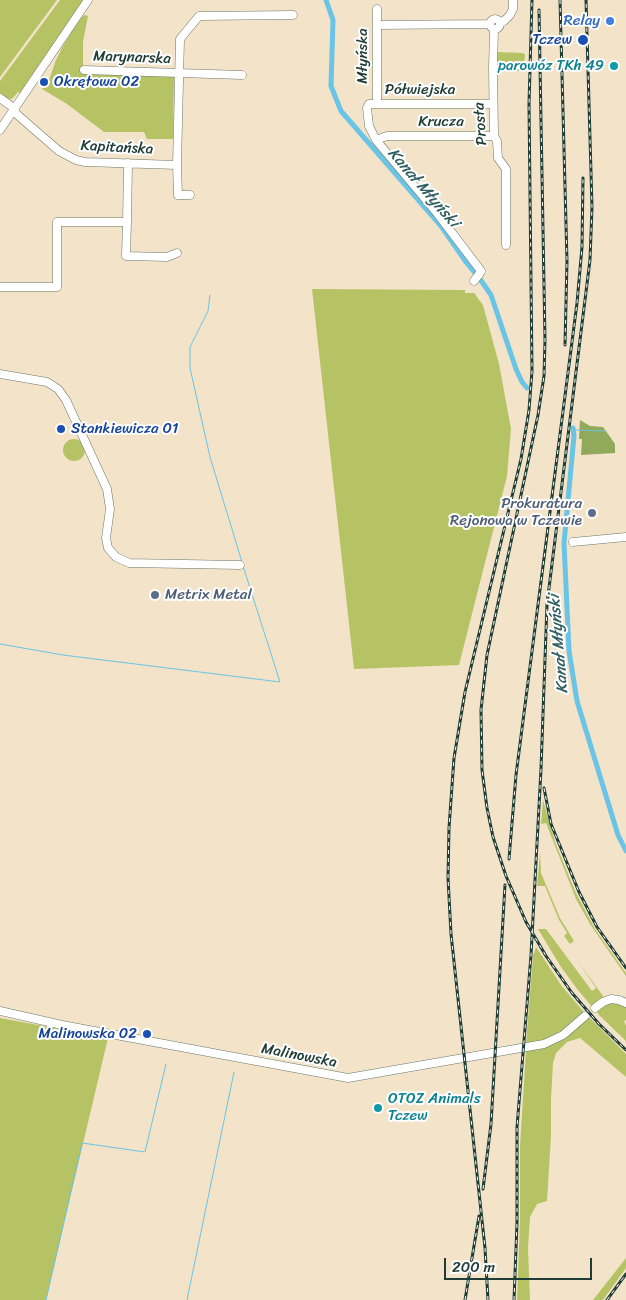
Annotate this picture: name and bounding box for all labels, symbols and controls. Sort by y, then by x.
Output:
place label: Relay [564,12,600,30]
marker: Relay [604,15,616,27]
street label: Młyńska [354,28,372,84]
place label: Tczew [532,31,572,49]
marker: Tczew [576,33,590,47]
street label: Marynarska [93,48,171,68]
place label: parowóz TKh 49 [498,57,604,75]
marker: parowóz TKh 49 [608,60,620,72]
place label: Okrętowa 02 [54,73,139,91]
marker: Okrętowa 02 [38,76,50,88]
street label: Półwiejska [385,81,455,99]
street label: Prosta [471,102,491,146]
street label: Krucza [418,113,464,131]
street label: Kapitańska [80,137,154,159]
water label: Kanał Młyński [383,144,463,232]
place label: Stankiewicza 01 [71,420,178,438]
marker: Stankiewicza 01 [55,423,67,435]
place label: Prokuratura Rejonowa w Tczewie [450,495,582,530]
marker: Prokuratura Rejonowa w Tczewie [586,507,598,519]
place label: Metrix Metal [165,586,252,604]
marker: Metrix Metal [149,589,161,601]
water label: Kanał Młyński [545,594,573,694]
place label: Malinowska 02 [39,1025,137,1043]
marker: Malinowska 02 [141,1028,153,1040]
street label: Malinowska [260,1040,338,1072]
place label: OTOZ Animals Tczew [388,1090,481,1125]
marker: OTOZ Animals Tczew [372,1102,384,1114]
scale bar [446,1248,594,1280]
text: 200 m [452,1254,495,1280]

